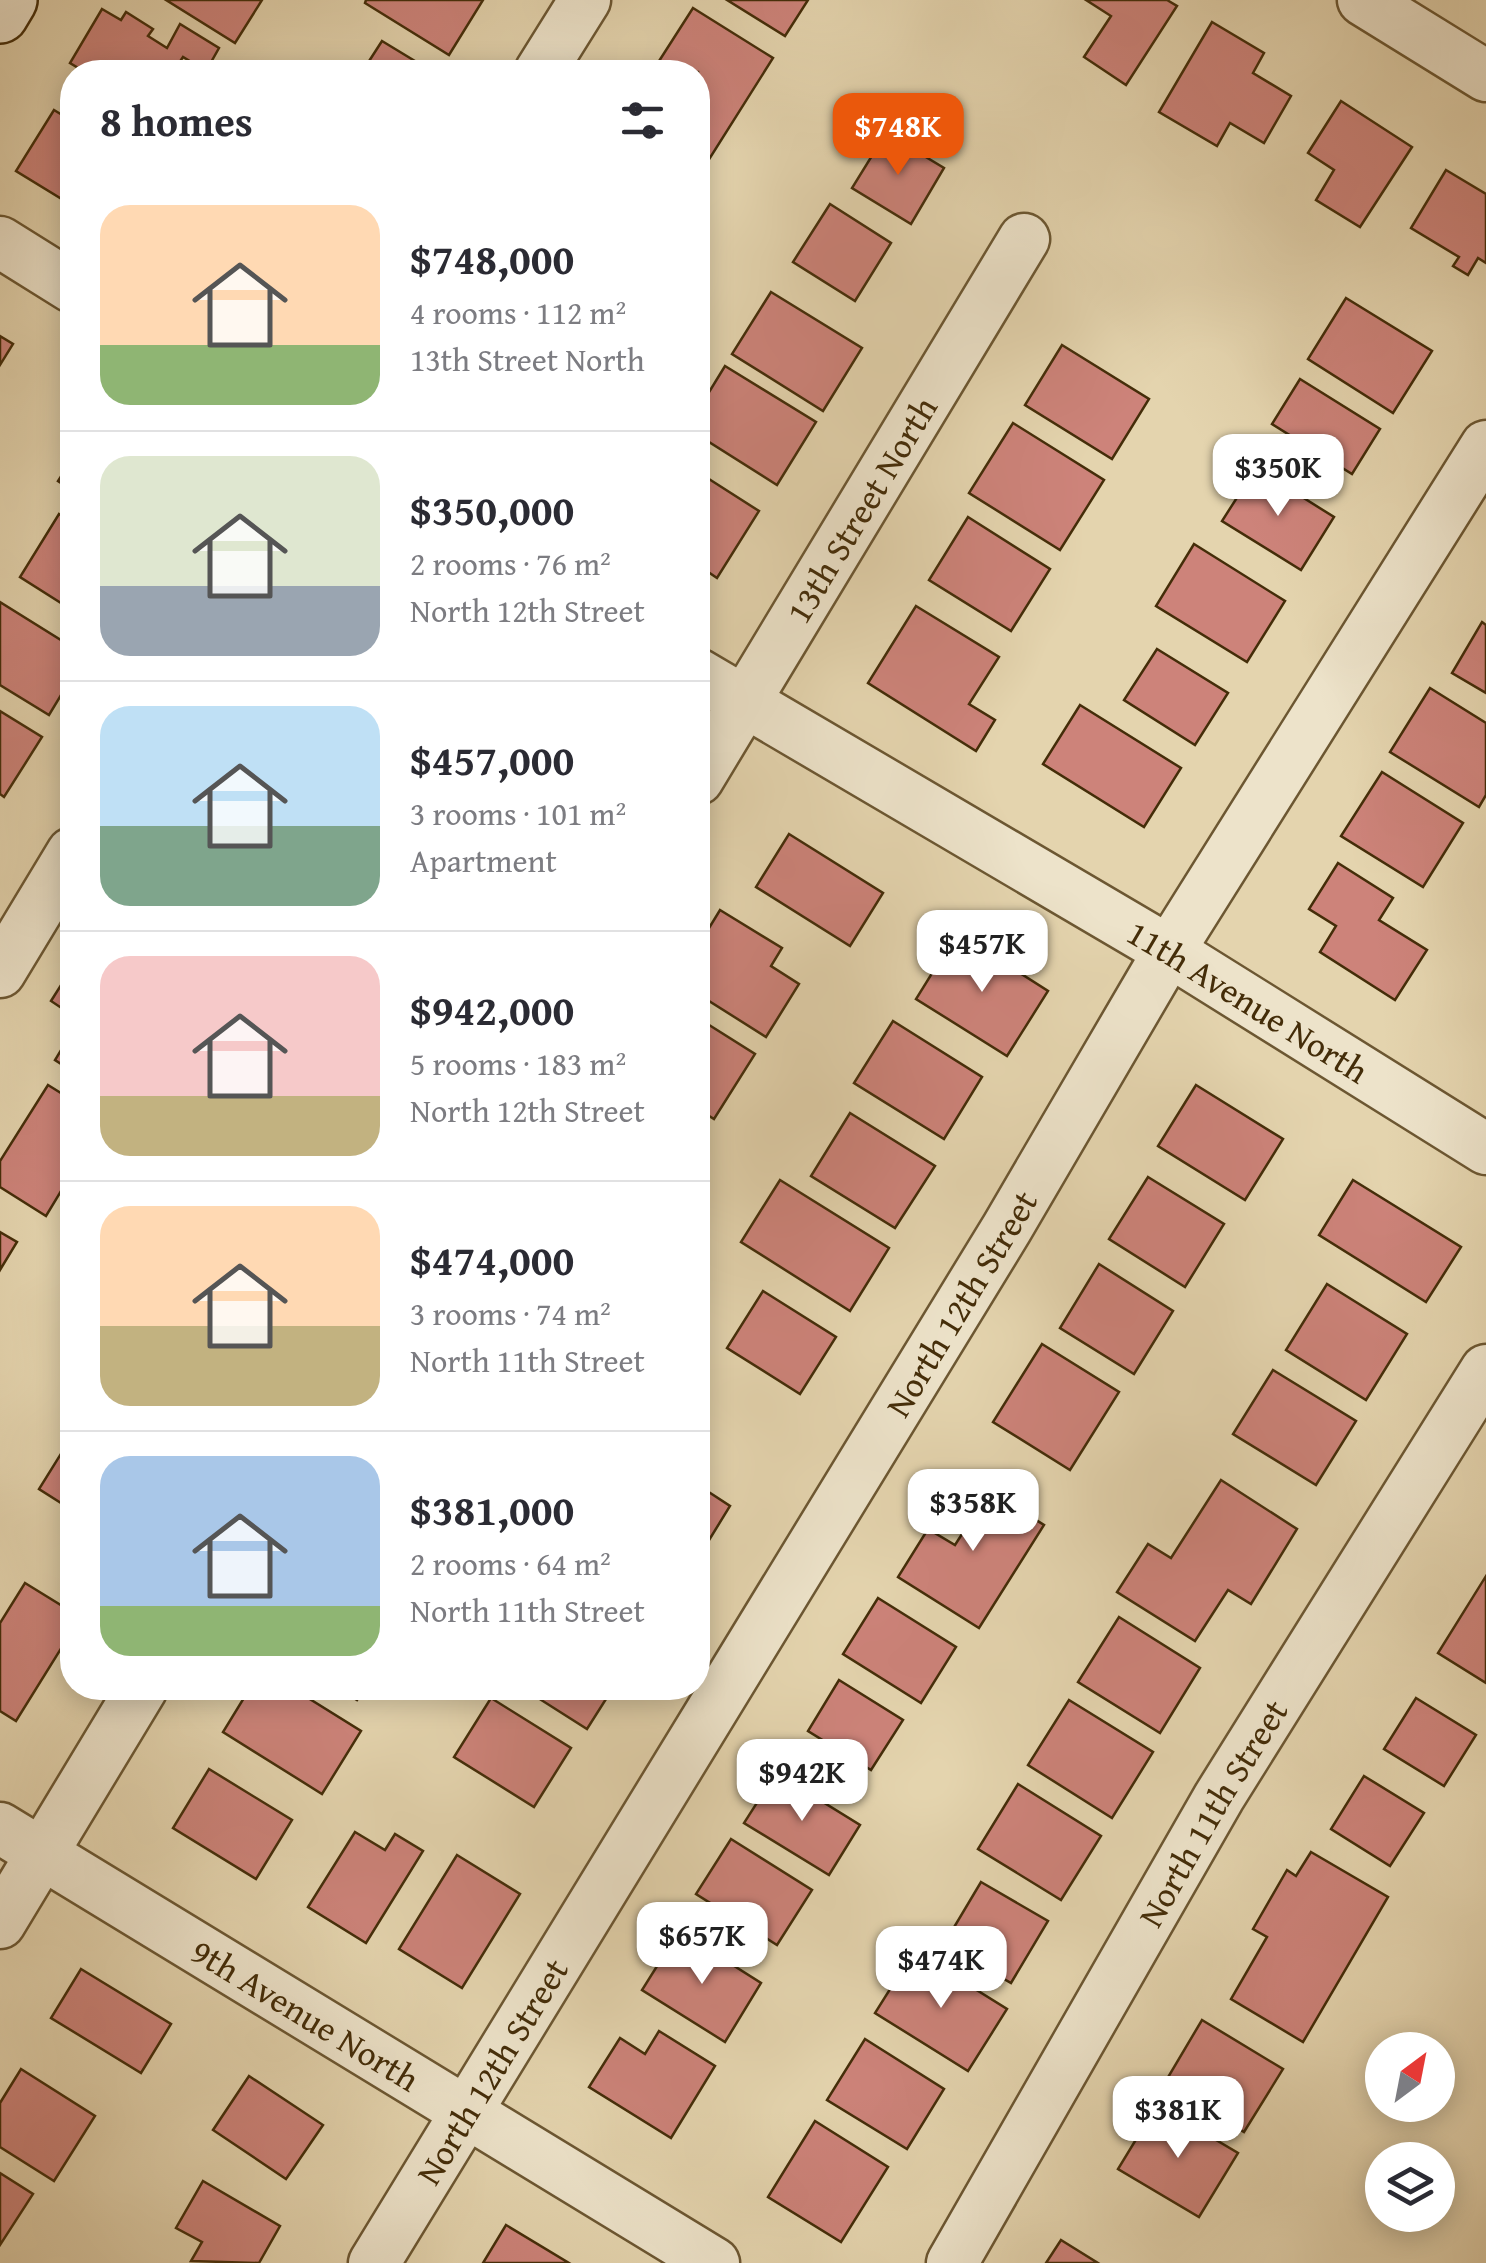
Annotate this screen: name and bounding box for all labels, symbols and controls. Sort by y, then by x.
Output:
text: 8 homes [100,90,253,151]
icon: filters [615,93,670,148]
pin: $748K [828,93,968,178]
text: $748K [855,102,941,149]
text: $748,000 [410,228,574,289]
icon: home [180,245,300,365]
text: 4 rooms · 112 m² [410,289,626,336]
text: 13th Street North [410,336,645,383]
street label: 13th Street North [773,386,949,633]
pin: $350K [1208,434,1348,519]
text: $350K [1235,443,1321,490]
text: $350,000 [410,479,574,540]
icon: home [180,496,300,616]
text: 2 rooms · 76 m² [410,540,611,587]
text: North 12th Street [410,587,645,634]
text: $457,000 [410,729,574,790]
icon: home [180,746,300,866]
text: 3 rooms · 101 m² [410,790,626,837]
text: Apartment [410,837,557,884]
street label: 11th Avenue North [1118,907,1379,1095]
pin: $457K [912,910,1052,995]
text: $457K [939,919,1025,966]
text: $942,000 [410,979,574,1040]
icon: home [180,996,300,1116]
text: 5 rooms · 183 m² [410,1040,626,1087]
text: North 12th Street [410,1087,645,1134]
street label: North 12th Street [872,1180,1049,1426]
text: $474,000 [410,1229,574,1290]
icon: home [180,1246,300,1366]
text: 3 rooms · 74 m² [410,1290,611,1337]
text: North 11th Street [410,1337,645,1384]
pin: $358K [903,1469,1043,1554]
text: $358K [930,1478,1016,1525]
text: $381,000 [410,1479,574,1540]
icon: home [180,1496,300,1616]
text: 2 rooms · 64 m² [410,1540,611,1587]
text: North 11th Street [410,1587,645,1634]
street label: North 11th Street [1125,1689,1300,1936]
pin: $942K [732,1739,872,1824]
text: $942K [759,1748,845,1795]
pin: $657K [632,1902,772,1987]
text: $657K [659,1911,745,1958]
street label: 9th Avenue North [182,1925,430,2104]
pin: $474K [871,1926,1011,2011]
text: $474K [898,1935,984,1982]
street label: North 12th Street [403,1948,580,2194]
north arrow [1365,2032,1455,2122]
map controls [1365,2032,1455,2232]
pin: $381K [1108,2076,1248,2161]
text: $381K [1135,2085,1221,2132]
button: layers [1365,2142,1455,2232]

